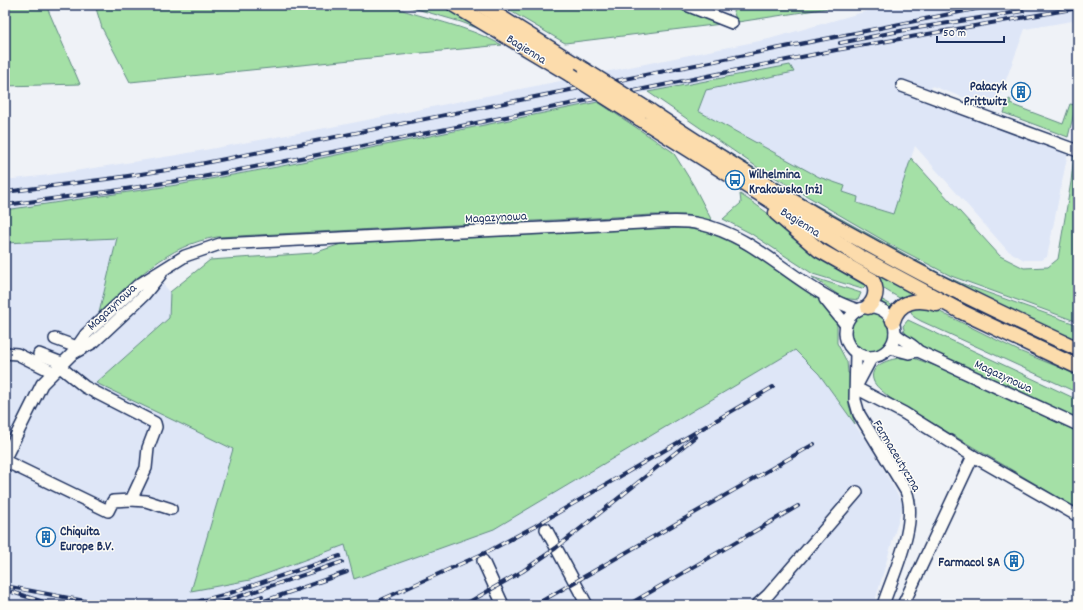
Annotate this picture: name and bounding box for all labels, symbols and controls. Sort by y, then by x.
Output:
scale bar [937,18,1004,44]
text: 50 m [943,25,966,42]
street label: Bagienna [502,30,550,70]
place label: Pałacyk Prittwitz [964,78,1008,112]
building icon: Pałacyk Prittwitz [1010,81,1032,103]
place label: Wilhelmina Krakowska [nż] [749,166,822,200]
bus stop icon: Wilhelmina Krakowska [nż] [724,169,746,191]
street label: Bagienna [776,203,824,243]
street label: Magazynowa [465,207,528,230]
street label: Magazynowa [84,279,143,336]
street label: Magazynowa [971,356,1036,399]
street label: Farmaceutyczna [867,417,925,497]
place label: Chiquita Europe B.V. [60,523,114,557]
building icon: Chiquita Europe B.V. [35,526,57,548]
building icon: Farmacol SA [1003,550,1025,572]
place label: Farmacol SA [938,554,1000,573]

